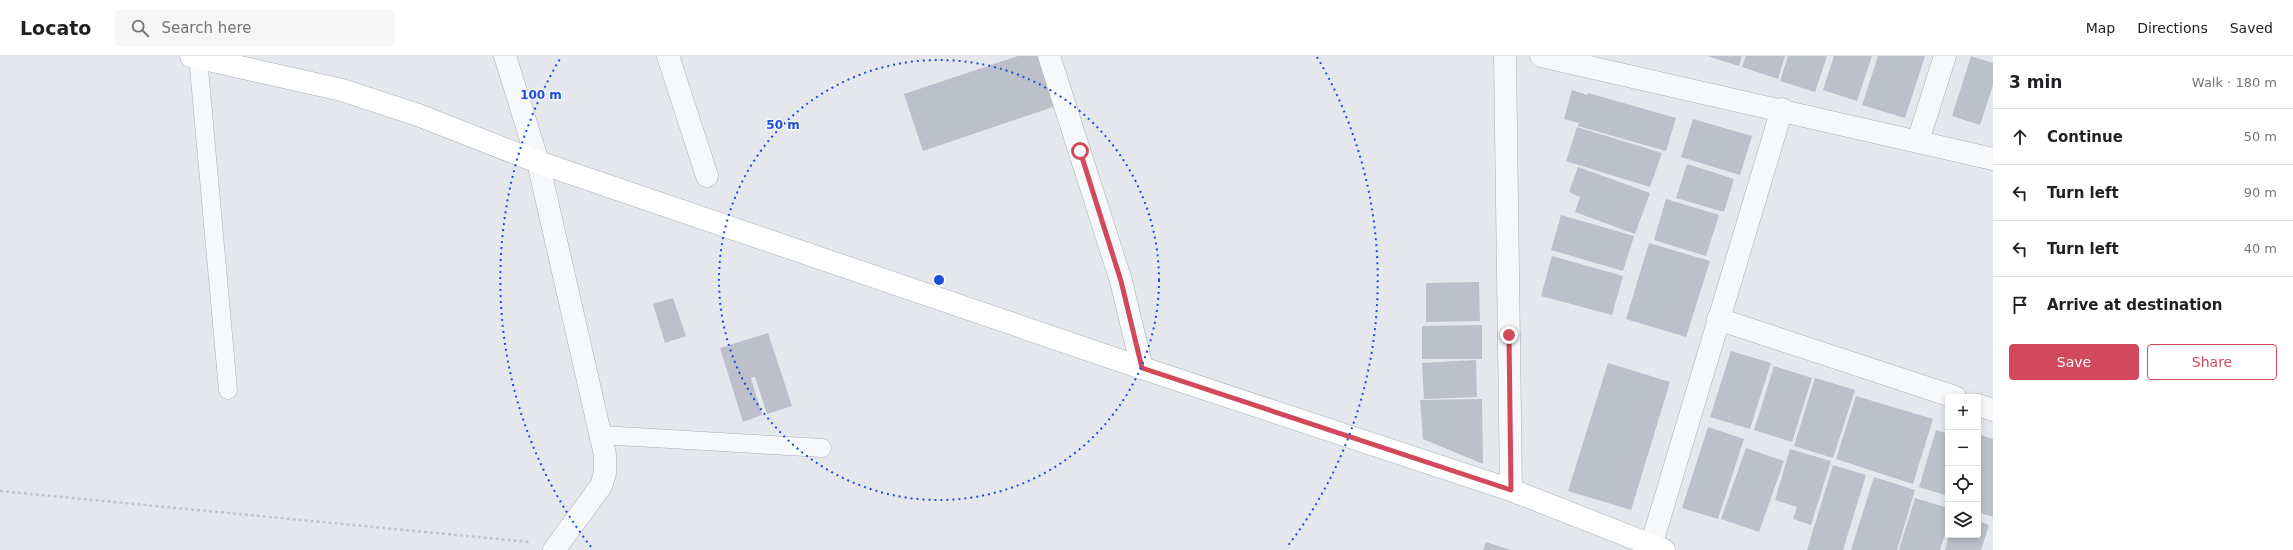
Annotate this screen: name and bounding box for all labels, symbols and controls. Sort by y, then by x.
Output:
search box [115,10,395,46]
text: Locato [20,17,91,39]
icon: search [129,17,151,39]
text: Search here [161,19,252,37]
text: Map [2086,20,2115,36]
text: Directions [2137,20,2208,36]
text: Saved [2230,20,2273,36]
text: 3 min [2009,72,2062,92]
text: Walk · 180 m [2192,75,2277,90]
text: 100 m [520,88,562,102]
text: 50 m [766,118,800,132]
icon: ahead [2009,126,2031,148]
text: Continue [2047,128,2123,146]
text: 50 m [2244,129,2277,144]
route start [1071,142,1089,160]
icon: left [2009,182,2031,204]
text: Turn left [2047,184,2119,202]
text: 90 m [2244,185,2277,200]
icon: left [2009,238,2031,260]
text: Turn left [2047,240,2119,258]
text: 40 m [2244,241,2277,256]
centre of rings [932,273,946,287]
icon: arrive [2009,294,2031,316]
text: Arrive at destination [2047,296,2222,314]
route end [1500,326,1518,344]
button: Save [2009,344,2139,380]
button: Share [2147,344,2277,380]
map controls [1945,394,1981,538]
button: + [1945,394,1981,430]
button: − [1945,430,1981,466]
button: locate [1945,466,1981,502]
button: layers [1945,502,1981,538]

